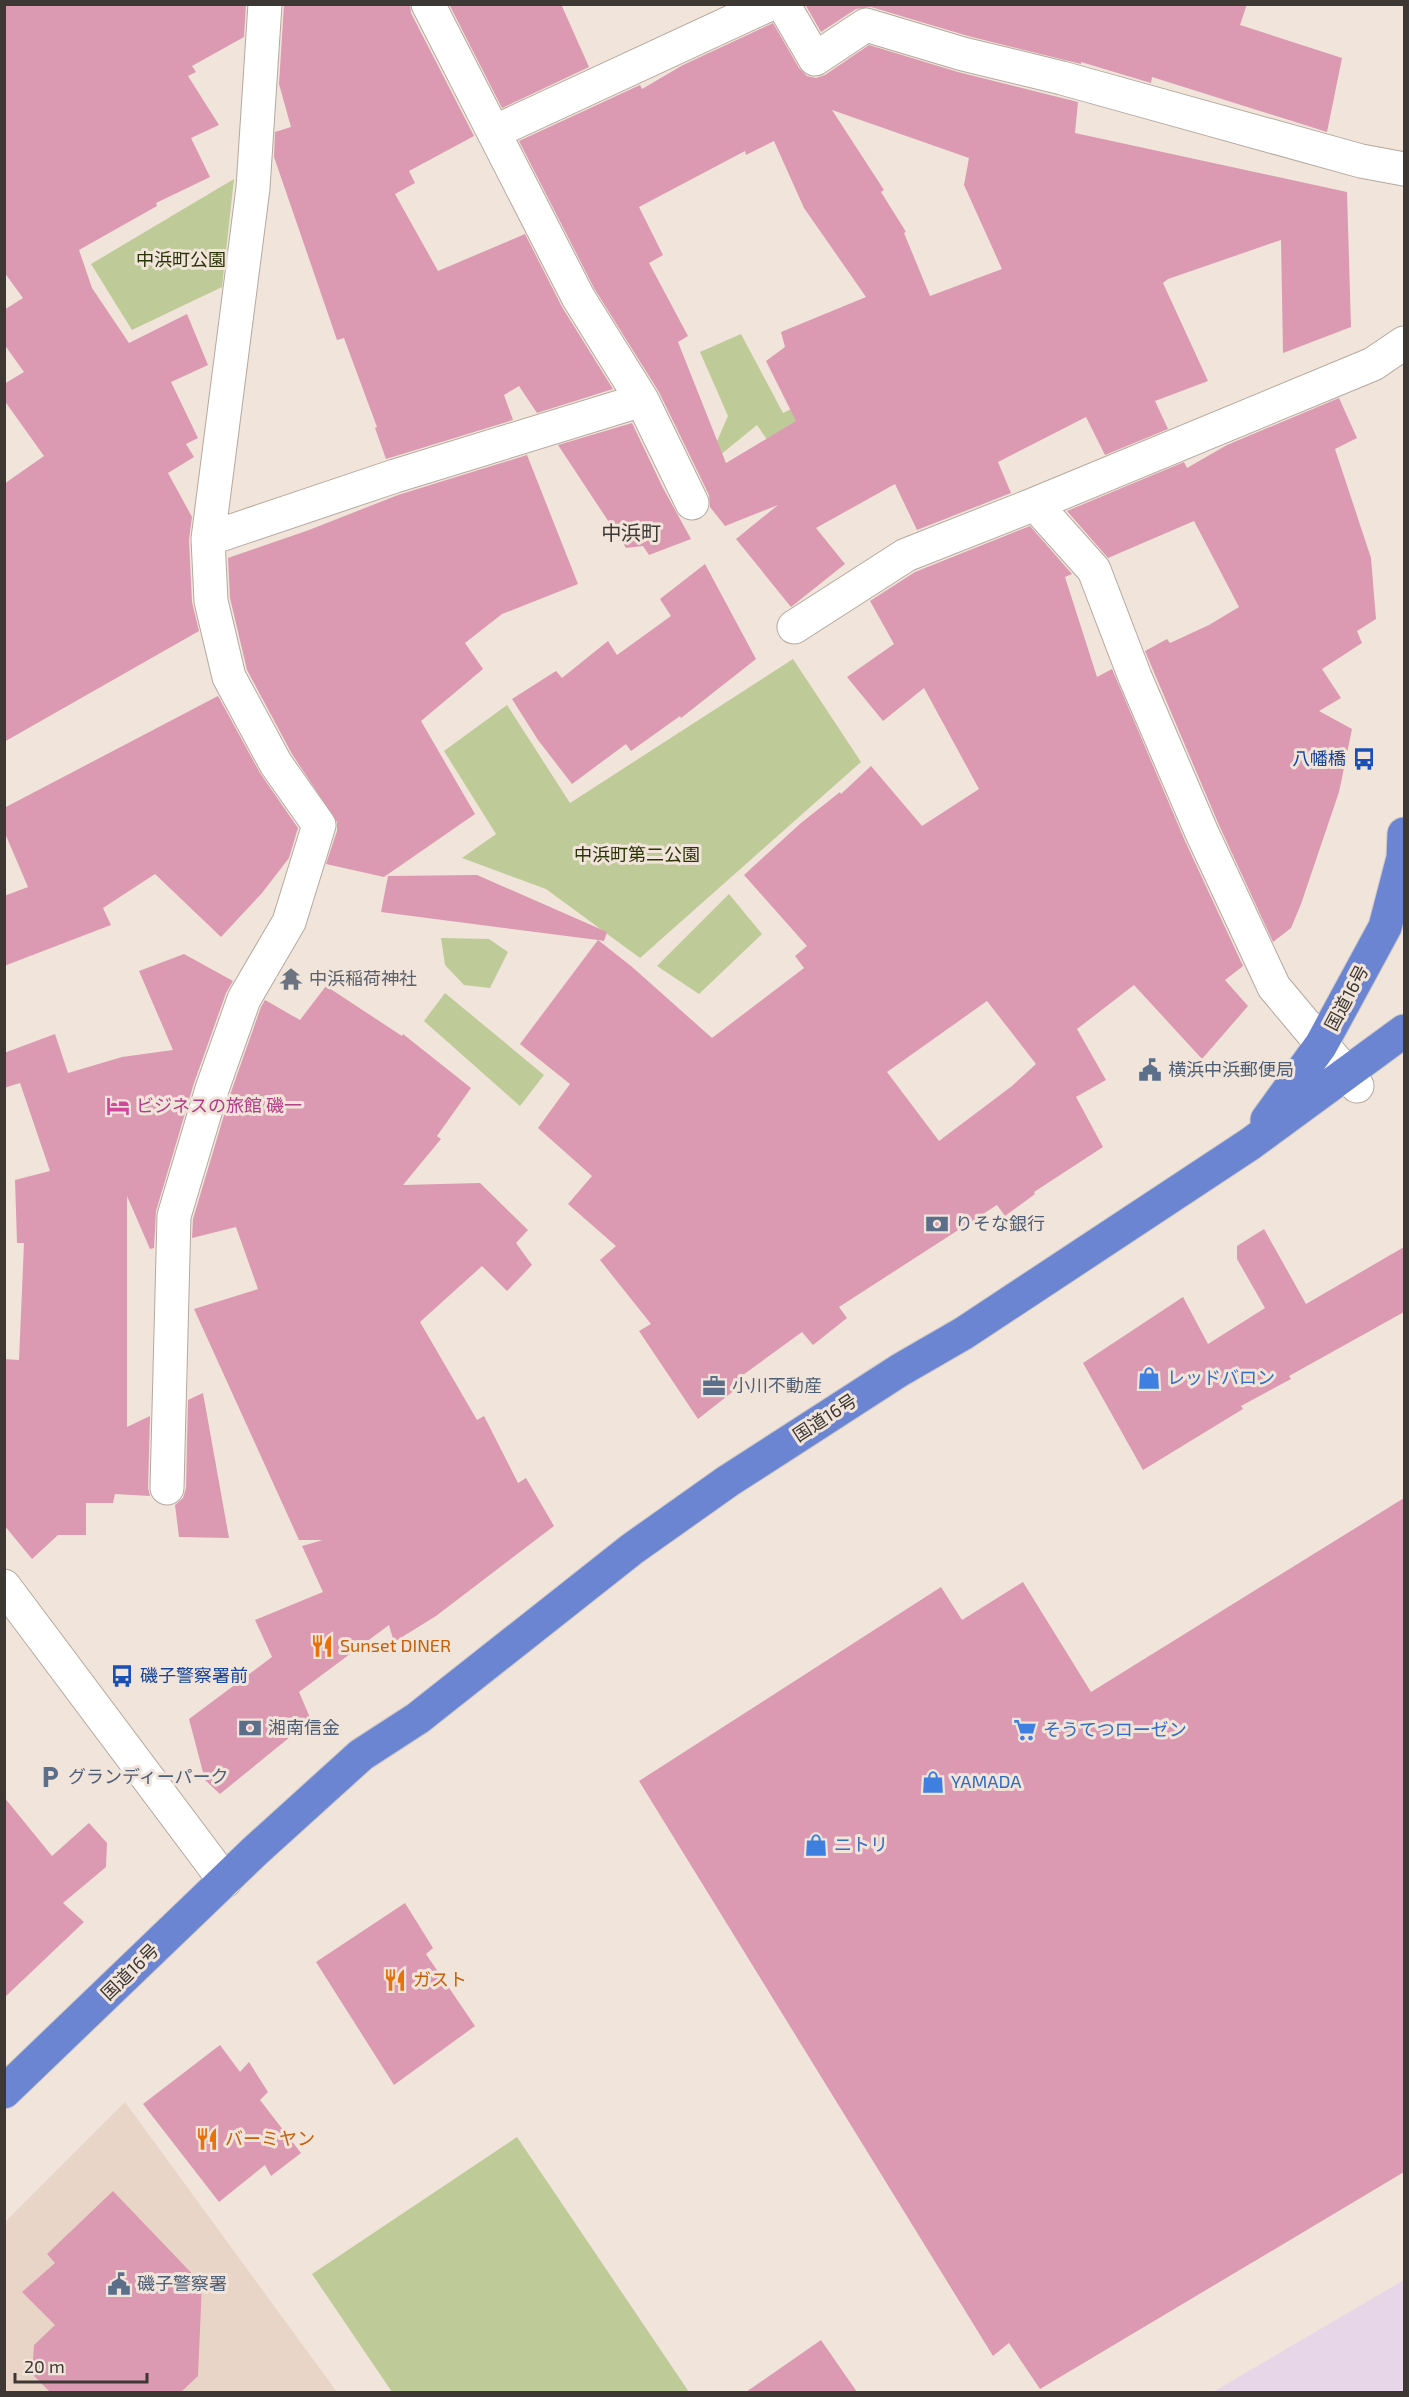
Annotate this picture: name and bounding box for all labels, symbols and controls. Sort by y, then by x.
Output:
park label: 中浜町公園 [136,248,226,270]
district label: 中浜町 [601,520,661,544]
bus stop icon: 八幡橋 [1351,746,1377,772]
place label: 八幡橋 [1292,747,1346,769]
park label: 中浜町第二公園 [574,843,700,865]
street label: 国道16号 [1320,961,1373,1034]
temple icon: 中浜稲荷神社 [278,966,304,992]
place label: 中浜稲荷神社 [309,967,417,989]
public building icon: 横浜中浜郵便局 [1137,1057,1163,1083]
place label: 横浜中浜郵便局 [1168,1058,1294,1080]
hotel icon: ビジネスの旅館 磯一 [105,1093,131,1119]
place label: ビジネスの旅館 磯一 [136,1094,302,1116]
bank icon: りそな銀行 [924,1211,950,1237]
place label: りそな銀行 [955,1212,1045,1234]
shop icon: レッドバロン [1136,1365,1162,1391]
place label: レッドバロン [1167,1366,1275,1388]
office icon: 小川不動産 [701,1373,727,1399]
place label: 小川不動産 [732,1374,822,1396]
street label: 国道16号 [788,1388,860,1446]
restaurant icon: Sunset DINER [309,1633,335,1659]
place label: Sunset DINER [340,1634,451,1656]
bus stop icon: 磯子警察署前 [109,1663,135,1689]
place label: 磯子警察署前 [140,1664,248,1686]
bank icon: 湘南信金 [237,1715,263,1741]
place label: 湘南信金 [268,1716,340,1738]
supermarket icon: そうてつローゼン [1012,1717,1038,1743]
place label: そうてつローゼン [1043,1718,1187,1740]
parking icon: グランディーパーク [37,1764,63,1790]
place label: グランディーパーク [68,1765,229,1787]
shop icon: YAMADA [920,1769,946,1795]
place label: YAMADA [951,1770,1022,1792]
shop icon: ニトリ [803,1832,829,1858]
place label: ニトリ [834,1833,888,1855]
street label: 国道16号 [96,1939,163,2004]
restaurant icon: ガスト [382,1967,408,1993]
place label: ガスト [413,1968,467,1990]
restaurant icon: バーミヤン [194,2126,220,2152]
place label: バーミヤン [225,2127,315,2149]
public building icon: 磯子警察署 [106,2271,132,2297]
place label: 磯子警察署 [137,2272,227,2294]
scale bar [15,2346,147,2384]
text: 20 m [24,2355,65,2377]

